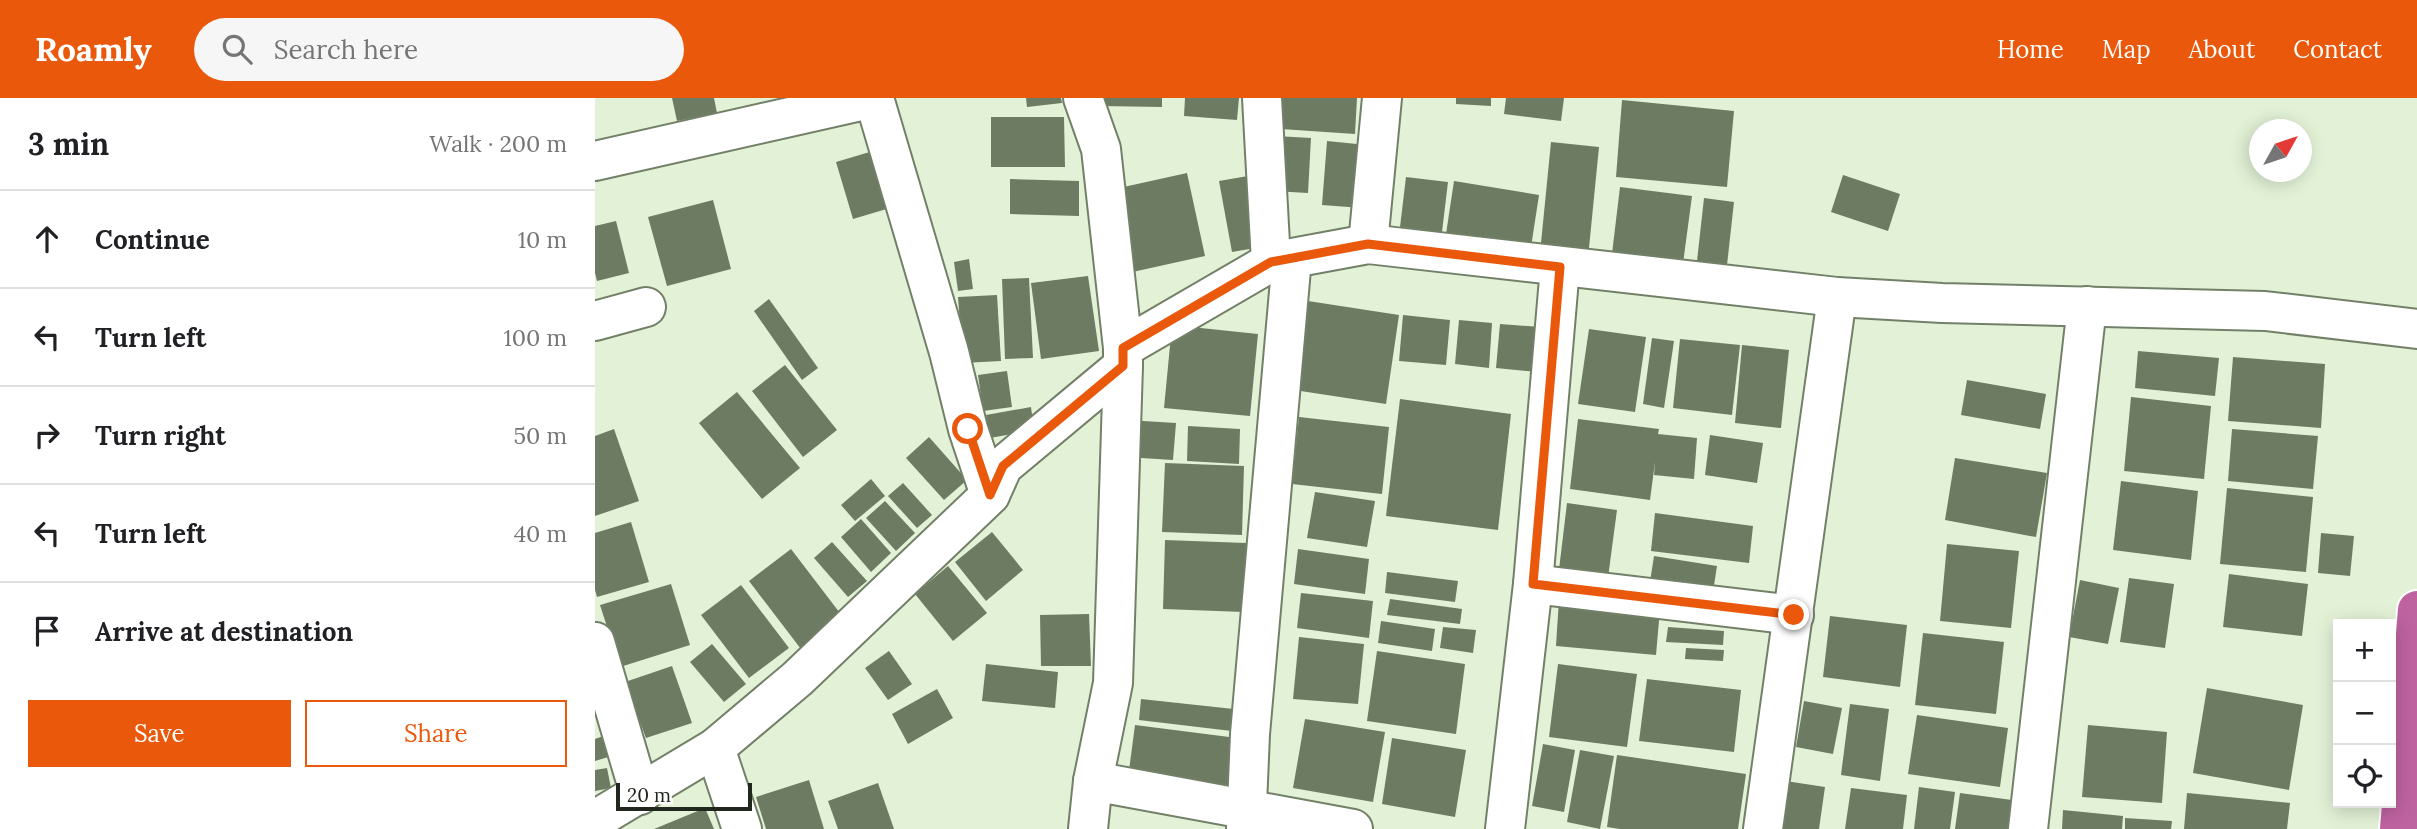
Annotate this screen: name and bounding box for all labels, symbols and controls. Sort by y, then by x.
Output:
search box [194,18,684,81]
text: Roamly [35,28,152,70]
icon: search [218,30,256,68]
text: Search here [274,33,418,66]
text: Home [1997,34,2064,65]
text: Map [2102,34,2151,65]
text: About [2189,34,2255,65]
text: Contact [2293,34,2382,65]
north arrow [2249,119,2312,182]
text: 3 min [28,125,109,163]
text: Walk · 200 m [429,129,567,158]
icon: ahead [28,220,66,258]
text: Continue [95,223,210,256]
text: 10 m [518,225,567,254]
icon: left [28,318,66,356]
text: Turn left [95,321,206,354]
text: 100 m [503,323,567,352]
route start [952,413,983,444]
icon: right [28,416,66,454]
text: Turn right [95,419,226,452]
text: 50 m [514,421,567,450]
icon: left [28,514,66,552]
text: Turn left [95,517,206,550]
text: 40 m [514,519,567,548]
route end [1778,599,1809,630]
icon: arrive [28,612,66,650]
text: Arrive at destination [95,615,353,648]
map controls [2333,619,2396,808]
button: + [2333,619,2396,682]
button: − [2333,682,2396,745]
button: Save [28,700,291,767]
button: Share [305,700,567,767]
button: locate [2333,745,2396,808]
scale bar [616,780,753,812]
text: 20 m [627,783,671,807]

